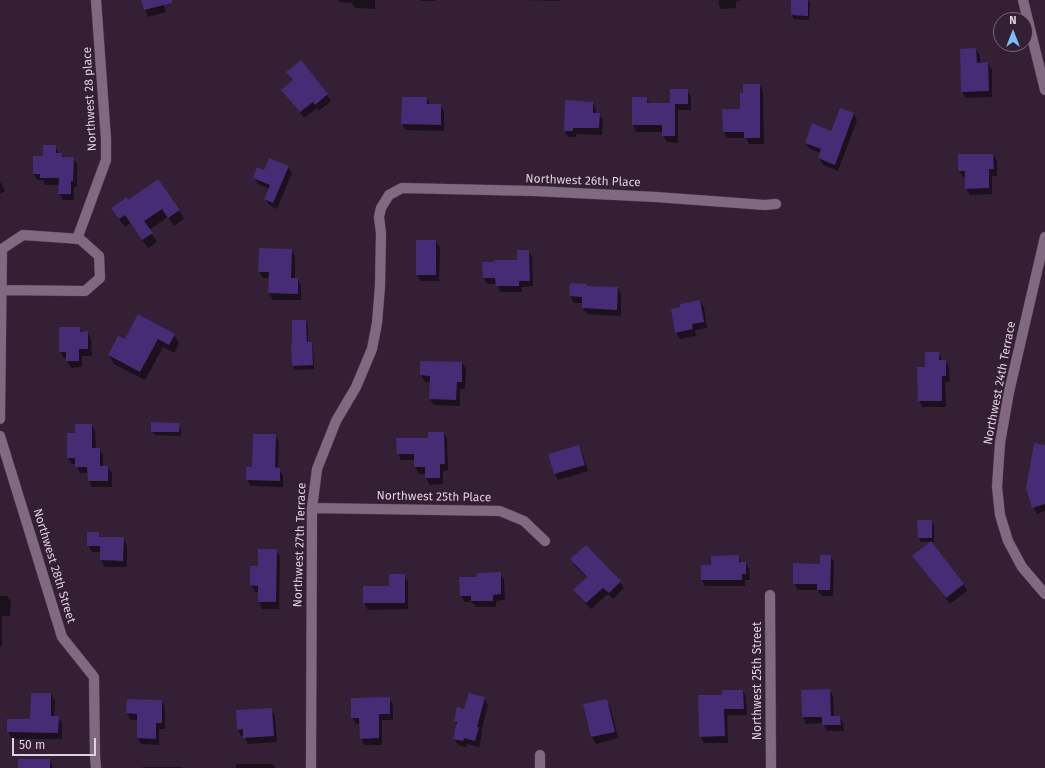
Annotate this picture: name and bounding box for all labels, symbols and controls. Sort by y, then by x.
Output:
north arrow [993,12,1033,52]
text: N [1009,14,1017,27]
street label: Northwest 28 place [80,47,100,151]
street label: Northwest 26th Place [525,172,641,190]
street label: Northwest 24th Terrace [981,320,1019,446]
street label: Northwest 27th Terrace [291,482,309,608]
street label: Northwest 25th Place [377,489,491,505]
street label: Northwest 28th Street [30,507,78,625]
street label: Northwest 25th Street [751,622,765,740]
scale bar [14,730,98,756]
text: 50 m [19,738,45,752]

